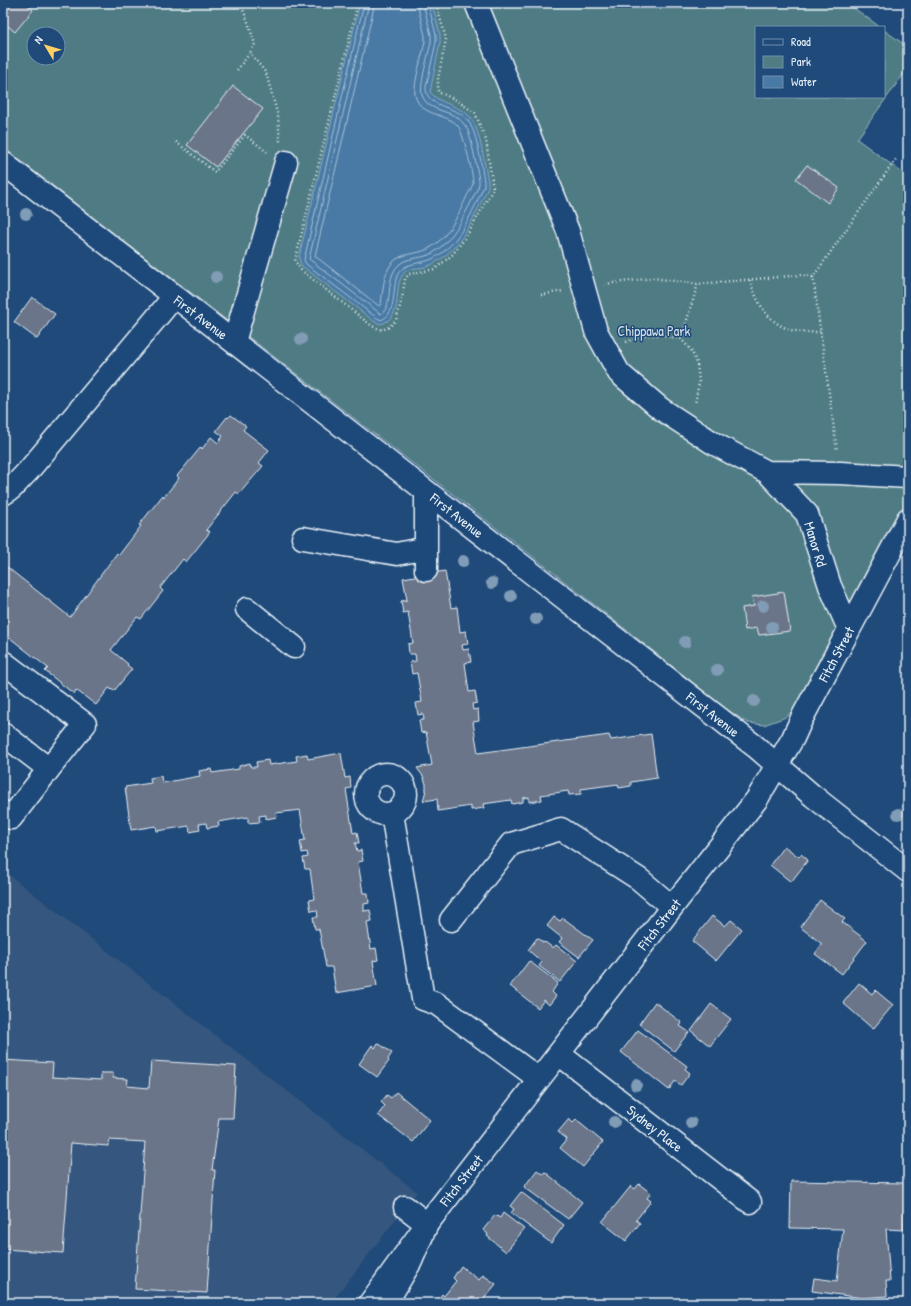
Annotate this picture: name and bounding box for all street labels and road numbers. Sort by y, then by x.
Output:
street label: First Avenue [169,290,232,344]
street label: First Avenue [426,488,488,542]
street label: Manor Rd [800,519,832,569]
street label: Fitch Street [813,623,859,686]
street label: First Avenue [682,687,744,741]
street label: Fitch Street [632,894,685,954]
street label: Sydney Place [623,1100,687,1157]
street label: Fitch Street [434,1150,487,1210]

